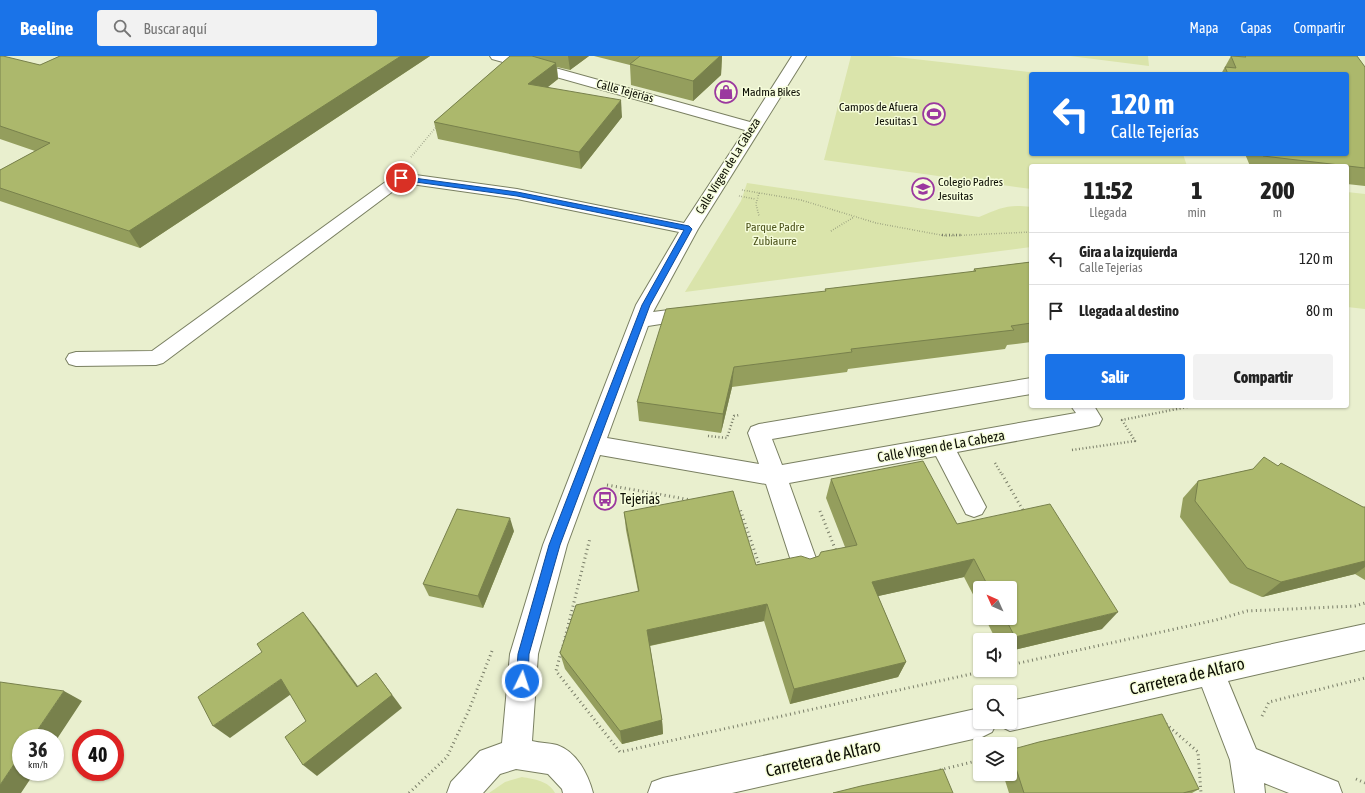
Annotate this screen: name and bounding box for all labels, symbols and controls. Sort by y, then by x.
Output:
search box [97,10,377,46]
text: Beeline [20,17,73,39]
icon: search [111,17,133,39]
text: Buscar aquí [143,20,207,37]
text: Mapa [1190,20,1219,36]
text: Capas [1241,20,1272,36]
text: Compartir [1294,20,1345,36]
street label: Calle Tejerías [595,77,655,105]
shop icon: Madma Bikes [713,79,739,105]
place label: Madma Bikes [742,85,800,99]
icon: left [1045,88,1097,140]
text: 120 m [1111,88,1174,120]
place label: Campos de Afuera Jesuitas 1 [839,100,918,128]
sports icon: Campos de Afuera Jesuitas 1 [921,101,947,127]
street label: Calle Virgen de La Cabeza [693,115,763,217]
text: Calle Tejerías [1111,121,1199,142]
pin [384,161,418,195]
icon: arrive [390,167,412,189]
place label: Colegio Padres Jesuitas [938,175,1003,203]
school or university icon: Colegio Padres Jesuitas [910,176,936,202]
text: 11:52 [1084,177,1133,204]
text: 1 [1191,177,1202,204]
text: 200 [1261,177,1294,204]
text: Llegada [1089,205,1127,220]
text: min [1187,205,1206,220]
text: m [1273,205,1282,220]
park label: Parque Padre Zubiaurre [745,220,805,248]
text: Gira a la izquierda [1079,243,1177,260]
icon: left [1045,248,1067,270]
text: 120 m [1299,250,1333,267]
text: Calle Tejerías [1079,260,1143,275]
icon: arrive [1045,300,1067,322]
text: Llegada al destino [1079,302,1179,319]
text: 80 m [1306,302,1333,319]
button: Salir [1045,354,1185,400]
button: Compartir [1193,354,1333,400]
street label: Calle Virgen de La Cabeza [876,427,1006,465]
bus stop icon: Tejerias [592,486,618,512]
place label: Tejerias [620,491,660,507]
north arrow [973,581,1017,625]
map controls [973,581,1017,781]
button: sound [973,633,1017,677]
street label: Carretera de Alfaro [1128,653,1246,699]
position arrow [501,660,543,702]
button: search [973,685,1017,729]
speed limit sign: 40 [72,729,124,781]
street label: Carretera de Alfaro [764,735,882,781]
button: layers [973,737,1017,781]
text: 36 [29,738,47,761]
text: km/h [28,759,48,770]

